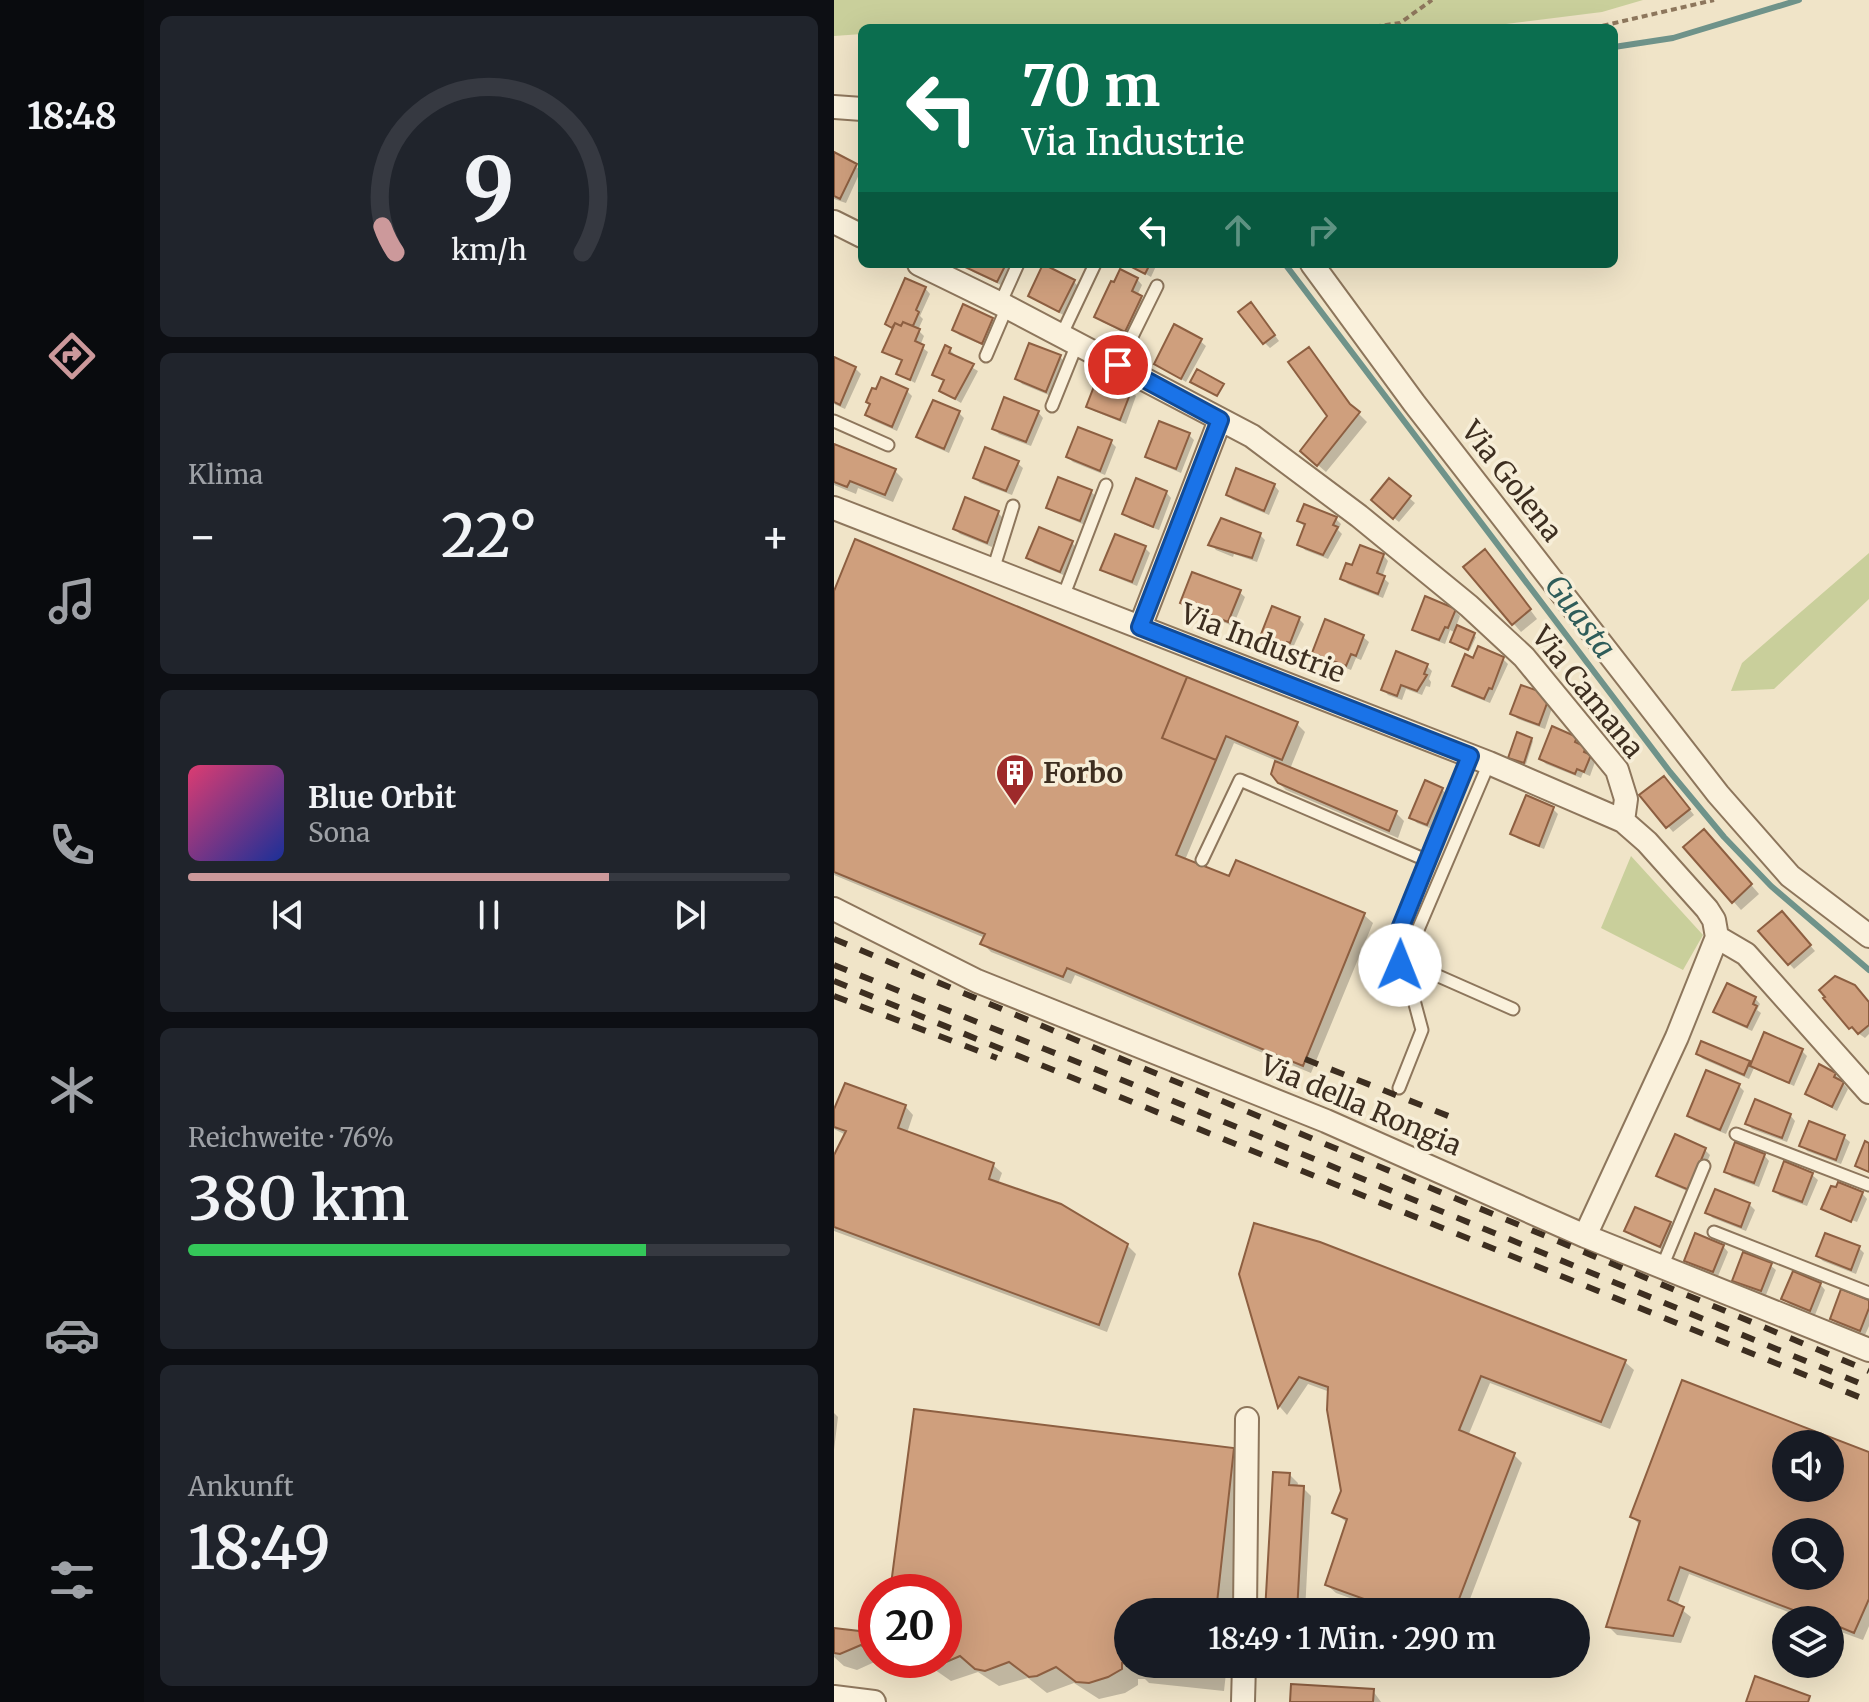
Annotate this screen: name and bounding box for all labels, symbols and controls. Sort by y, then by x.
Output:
text: 70 m [1022,51,1160,121]
icon: left [890,56,994,160]
text: 18:48 [27,94,117,139]
text: Via Industrie [1022,120,1245,165]
text: 9 [463,136,515,241]
icon: left [1132,208,1176,252]
icon: ahead [1216,208,1260,252]
icon: right [1300,208,1344,252]
text: km/h [451,232,527,268]
icon: directions [44,328,100,384]
pin [1084,331,1152,399]
icon: arrive [1096,343,1140,387]
street label: Via Golena [1453,413,1570,548]
text: Klima [188,458,263,491]
text: 22° [441,498,537,573]
text: − [188,509,217,564]
text: + [761,509,790,564]
water label: Guasta [1537,567,1624,666]
icon: music [44,573,100,629]
street label: Via Industrie [1175,595,1350,691]
street label: Via Camana [1523,618,1652,765]
building icon: Forbo [994,752,1036,807]
place label: Forbo [1043,755,1123,791]
text: Blue Orbit [308,778,456,816]
text: Sona [308,816,370,849]
icon: phone [44,817,100,873]
icon: previous [266,893,310,937]
icon: pause [467,893,511,937]
icon: next [668,893,712,937]
position arrow [1358,923,1442,1007]
street label: Via della Rongia [1254,1046,1467,1164]
icon: climate [44,1062,100,1118]
text: Reichweite · 76% [188,1121,394,1154]
text: 380 km [188,1161,409,1236]
icon: car [44,1307,100,1363]
map controls [1772,1430,1844,1678]
button: sound [1772,1430,1844,1502]
text: Ankunft [188,1470,294,1503]
text: 18:49 [188,1510,331,1585]
button: search [1772,1518,1844,1590]
icon: filters [44,1552,100,1608]
speed limit sign: 20 [858,1574,962,1678]
button: layers [1772,1606,1844,1678]
text: 18:49 · 1 Min. · 290 m [1208,1619,1496,1657]

